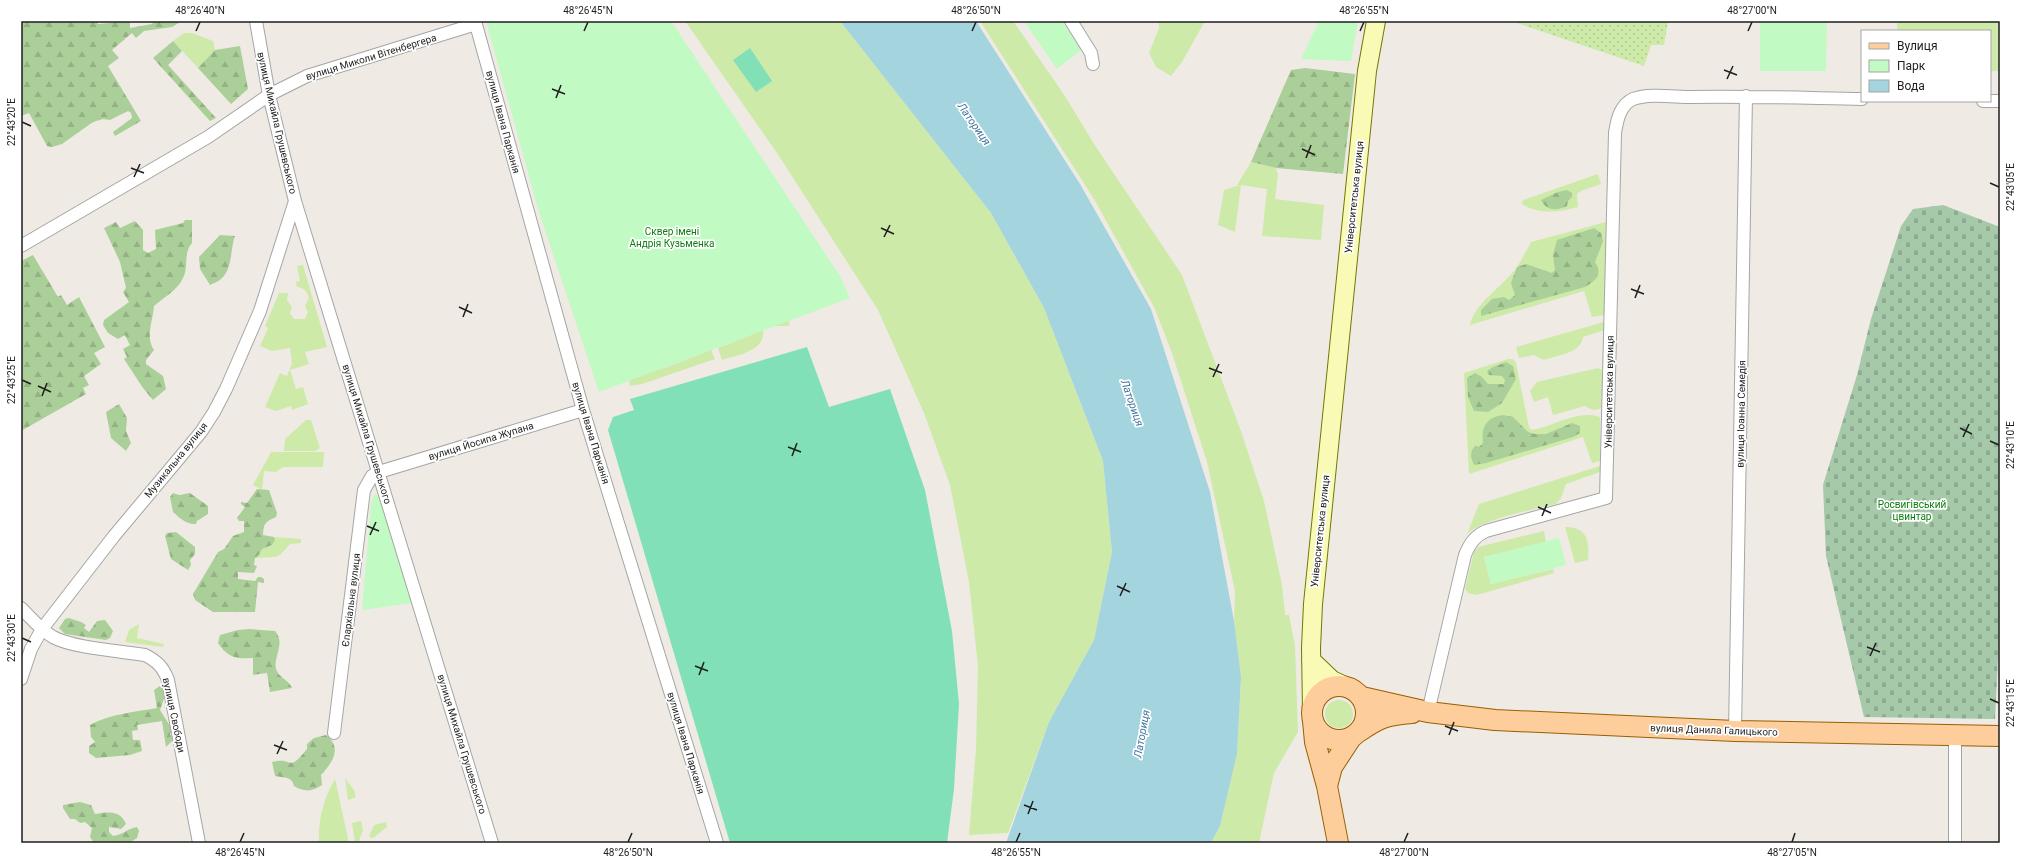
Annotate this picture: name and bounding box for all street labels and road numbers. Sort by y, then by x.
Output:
street label: вулиця Миколи Вітенбергера [304,32,438,82]
street label: вулиця Михайла Грушевського [255,51,299,195]
street label: вулиця Івана Парканія [484,69,522,175]
street label: Університетська вулиця [1343,140,1365,254]
street label: Університетська вулиця [1603,335,1615,449]
street label: вулиця Іоанна Семедія [1735,360,1747,468]
street label: вулиця Михайла Грушевського [340,363,394,505]
street label: вулиця Івана Парканія [570,381,612,485]
street label: вулиця Йосипа Жупана [427,419,535,462]
street label: Музикальна вулиця [142,420,210,500]
street label: Університетська вулиця [1309,474,1331,588]
street label: Єпархіальна вулиця [340,552,362,648]
street label: вулиця Михайла Грушевського [435,673,489,815]
street label: вулиця Свободи [161,677,187,754]
street label: вулиця Івана Парканія [665,691,707,795]
street label: вулиця Данила Галицького [1650,722,1778,738]

